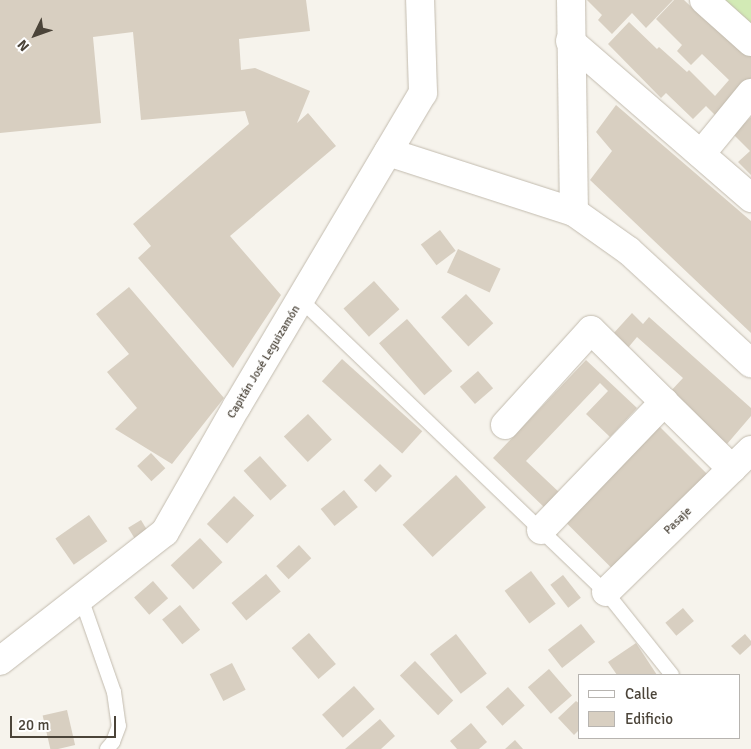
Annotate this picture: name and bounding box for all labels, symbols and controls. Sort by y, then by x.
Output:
north arrow [10,10,60,60]
text: N [14,36,33,55]
street label: Capitán José Leguizamón [224,303,304,421]
street label: Pasaje [661,504,695,538]
legend [578,674,741,739]
text: Calle [625,685,658,703]
scale bar [12,706,119,738]
text: Edificio [625,710,673,728]
text: 20 m [18,716,49,734]

